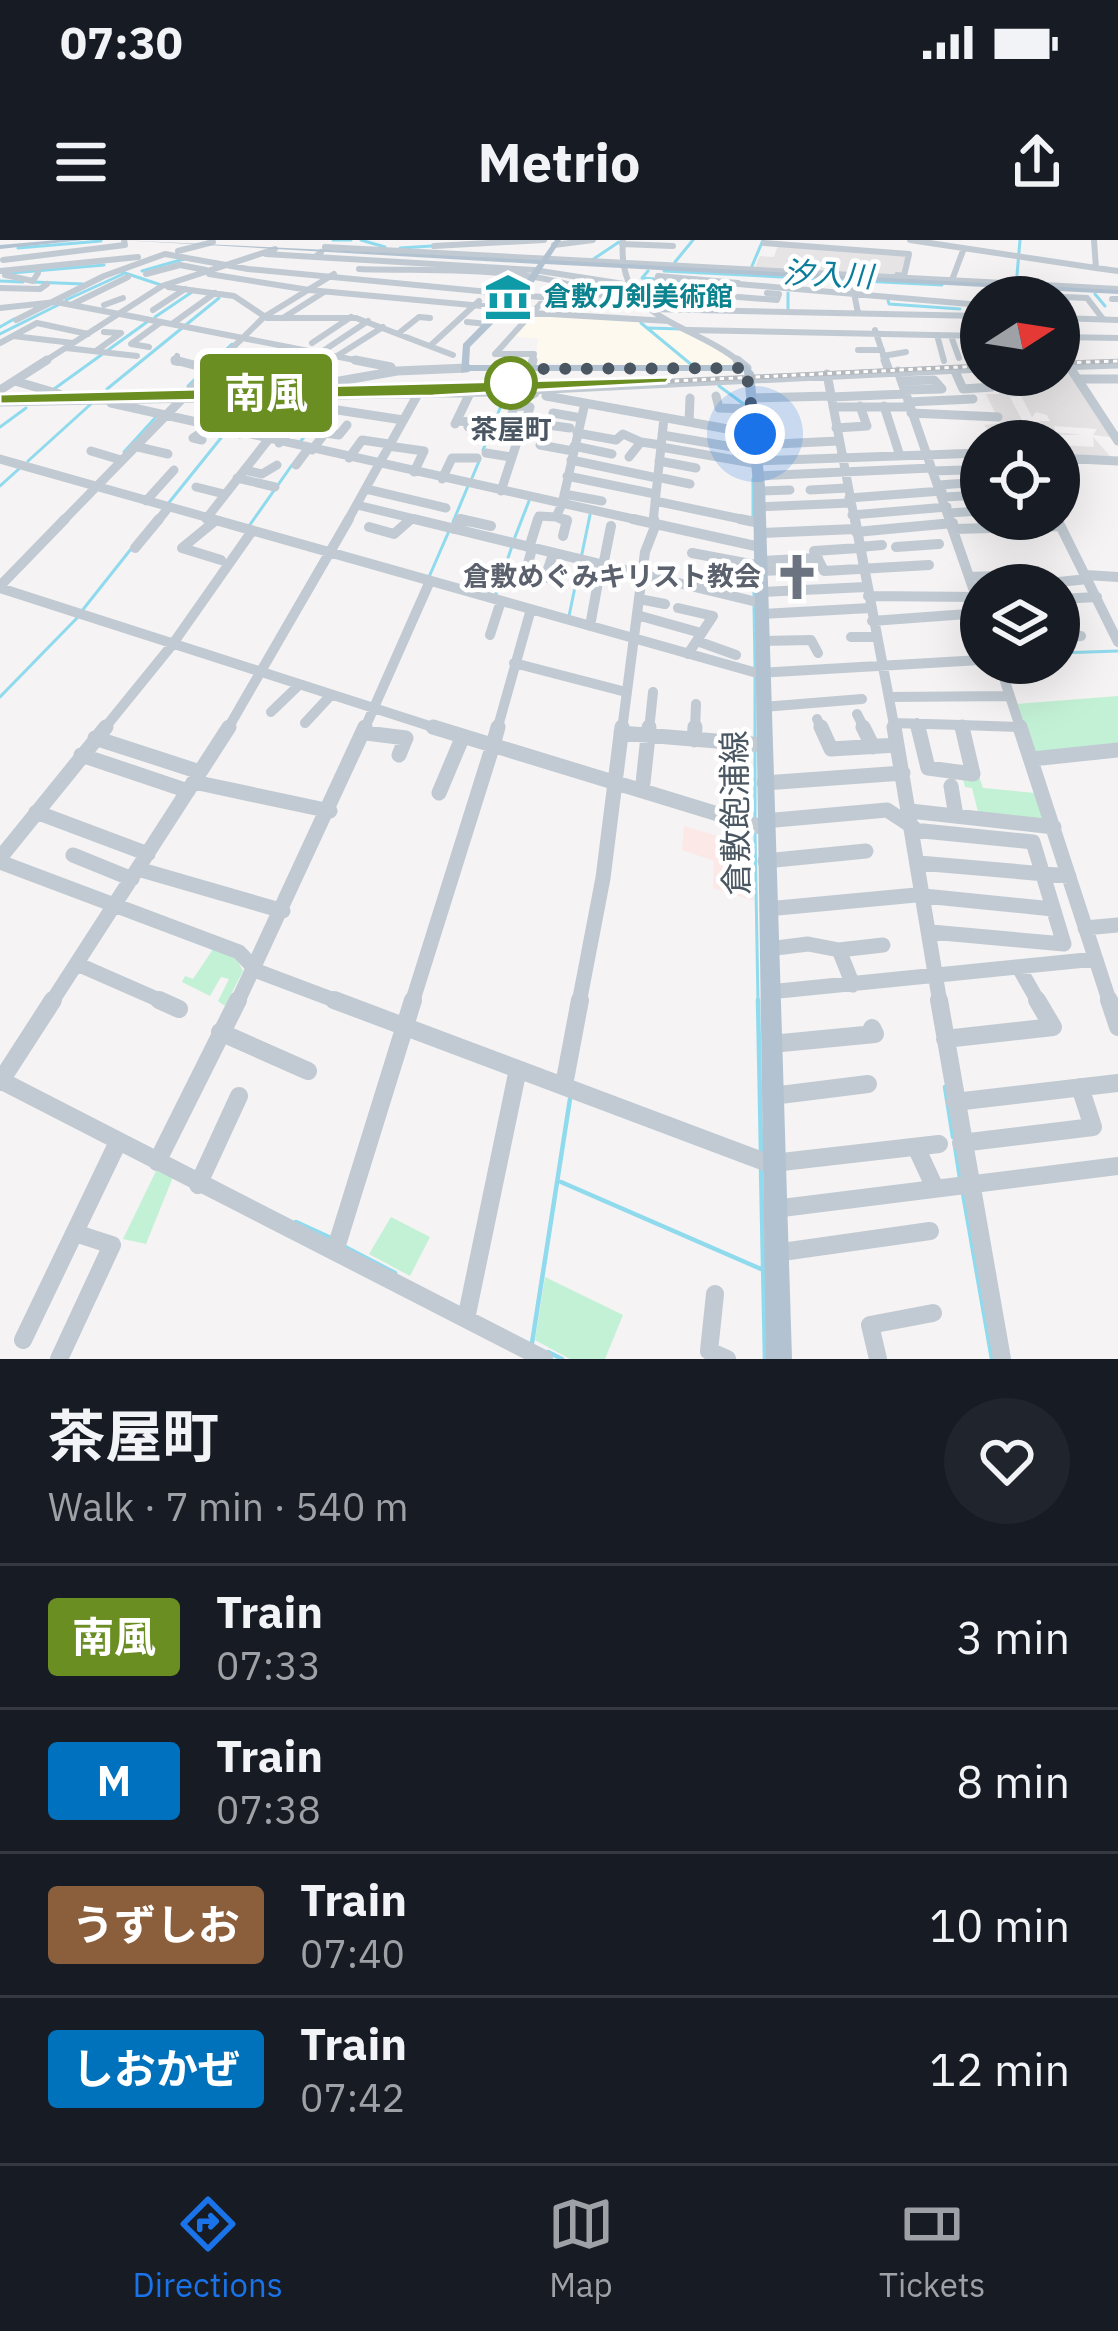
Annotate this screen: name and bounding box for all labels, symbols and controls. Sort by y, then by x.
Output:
text: 07:30 [60,13,183,71]
text: Metrio [478,127,640,197]
icon: menu [48,129,114,195]
icon: share [1004,129,1070,195]
water label: 汐入川 [782,252,877,295]
museum icon: 倉敷刀剣美術館 [483,272,533,322]
north arrow [960,276,1080,396]
map controls [960,276,1080,684]
place label: 倉敷刀剣美術館 [544,278,733,313]
line badge: 南風 [212,354,320,432]
marker: 茶屋町 [486,358,536,408]
text: 南風 [224,365,308,420]
your location [725,404,785,464]
place label: 茶屋町 [471,411,552,446]
button: locate [960,420,1080,540]
church icon: 倉敷めぐみキリスト教会 [772,552,822,602]
place label: 倉敷めぐみキリスト教会 [463,558,761,593]
button: layers [960,564,1080,684]
street label: 倉敷飽浦線 [712,730,757,896]
button: heart [944,1398,1070,1524]
text: 茶屋町 [48,1399,219,1473]
text: Walk · 7 min · 540 m [48,1481,409,1532]
text: Train [216,1582,323,1640]
text: 3 min [956,1608,1070,1666]
text: 南風 [72,1609,156,1664]
text: 07:33 [216,1640,321,1691]
text: Train [216,1726,323,1784]
text: 8 min [956,1752,1070,1810]
text: M [97,1753,131,1808]
text: 07:38 [216,1784,321,1835]
text: Train [300,1870,407,1928]
text: 10 min [929,1896,1070,1954]
text: うずしお [72,1897,240,1952]
text: 07:40 [300,1928,405,1979]
text: Train [300,2014,407,2072]
text: 12 min [929,2040,1070,2098]
text: しおかぜ [72,2041,240,2096]
text: 07:42 [300,2072,405,2123]
tab: Directions [133,2191,283,2306]
tab: Map [548,2191,614,2306]
tab: Tickets [879,2191,985,2306]

